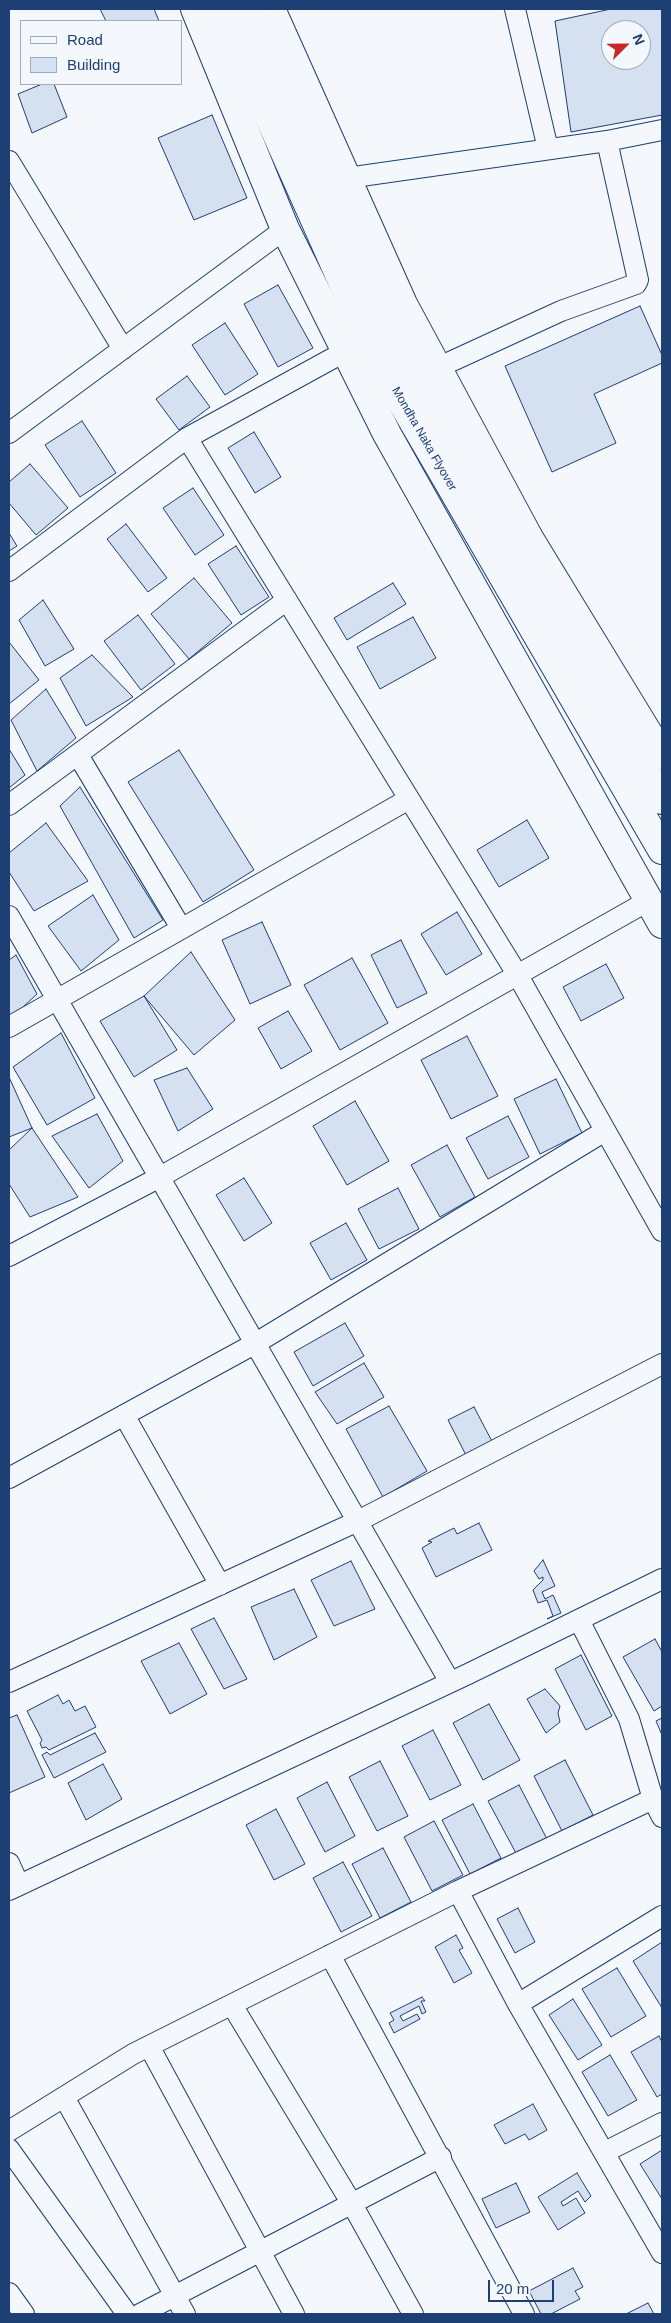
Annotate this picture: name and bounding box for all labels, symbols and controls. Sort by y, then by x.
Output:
legend [20,20,182,85]
north arrow [601,20,651,70]
text: Road [67,31,103,48]
text: N [630,32,648,47]
text: Building [67,56,120,73]
street label: Mondha Naka Flyover [388,385,460,493]
scale bar [491,2270,557,2302]
text: 20 m [496,2280,529,2297]

